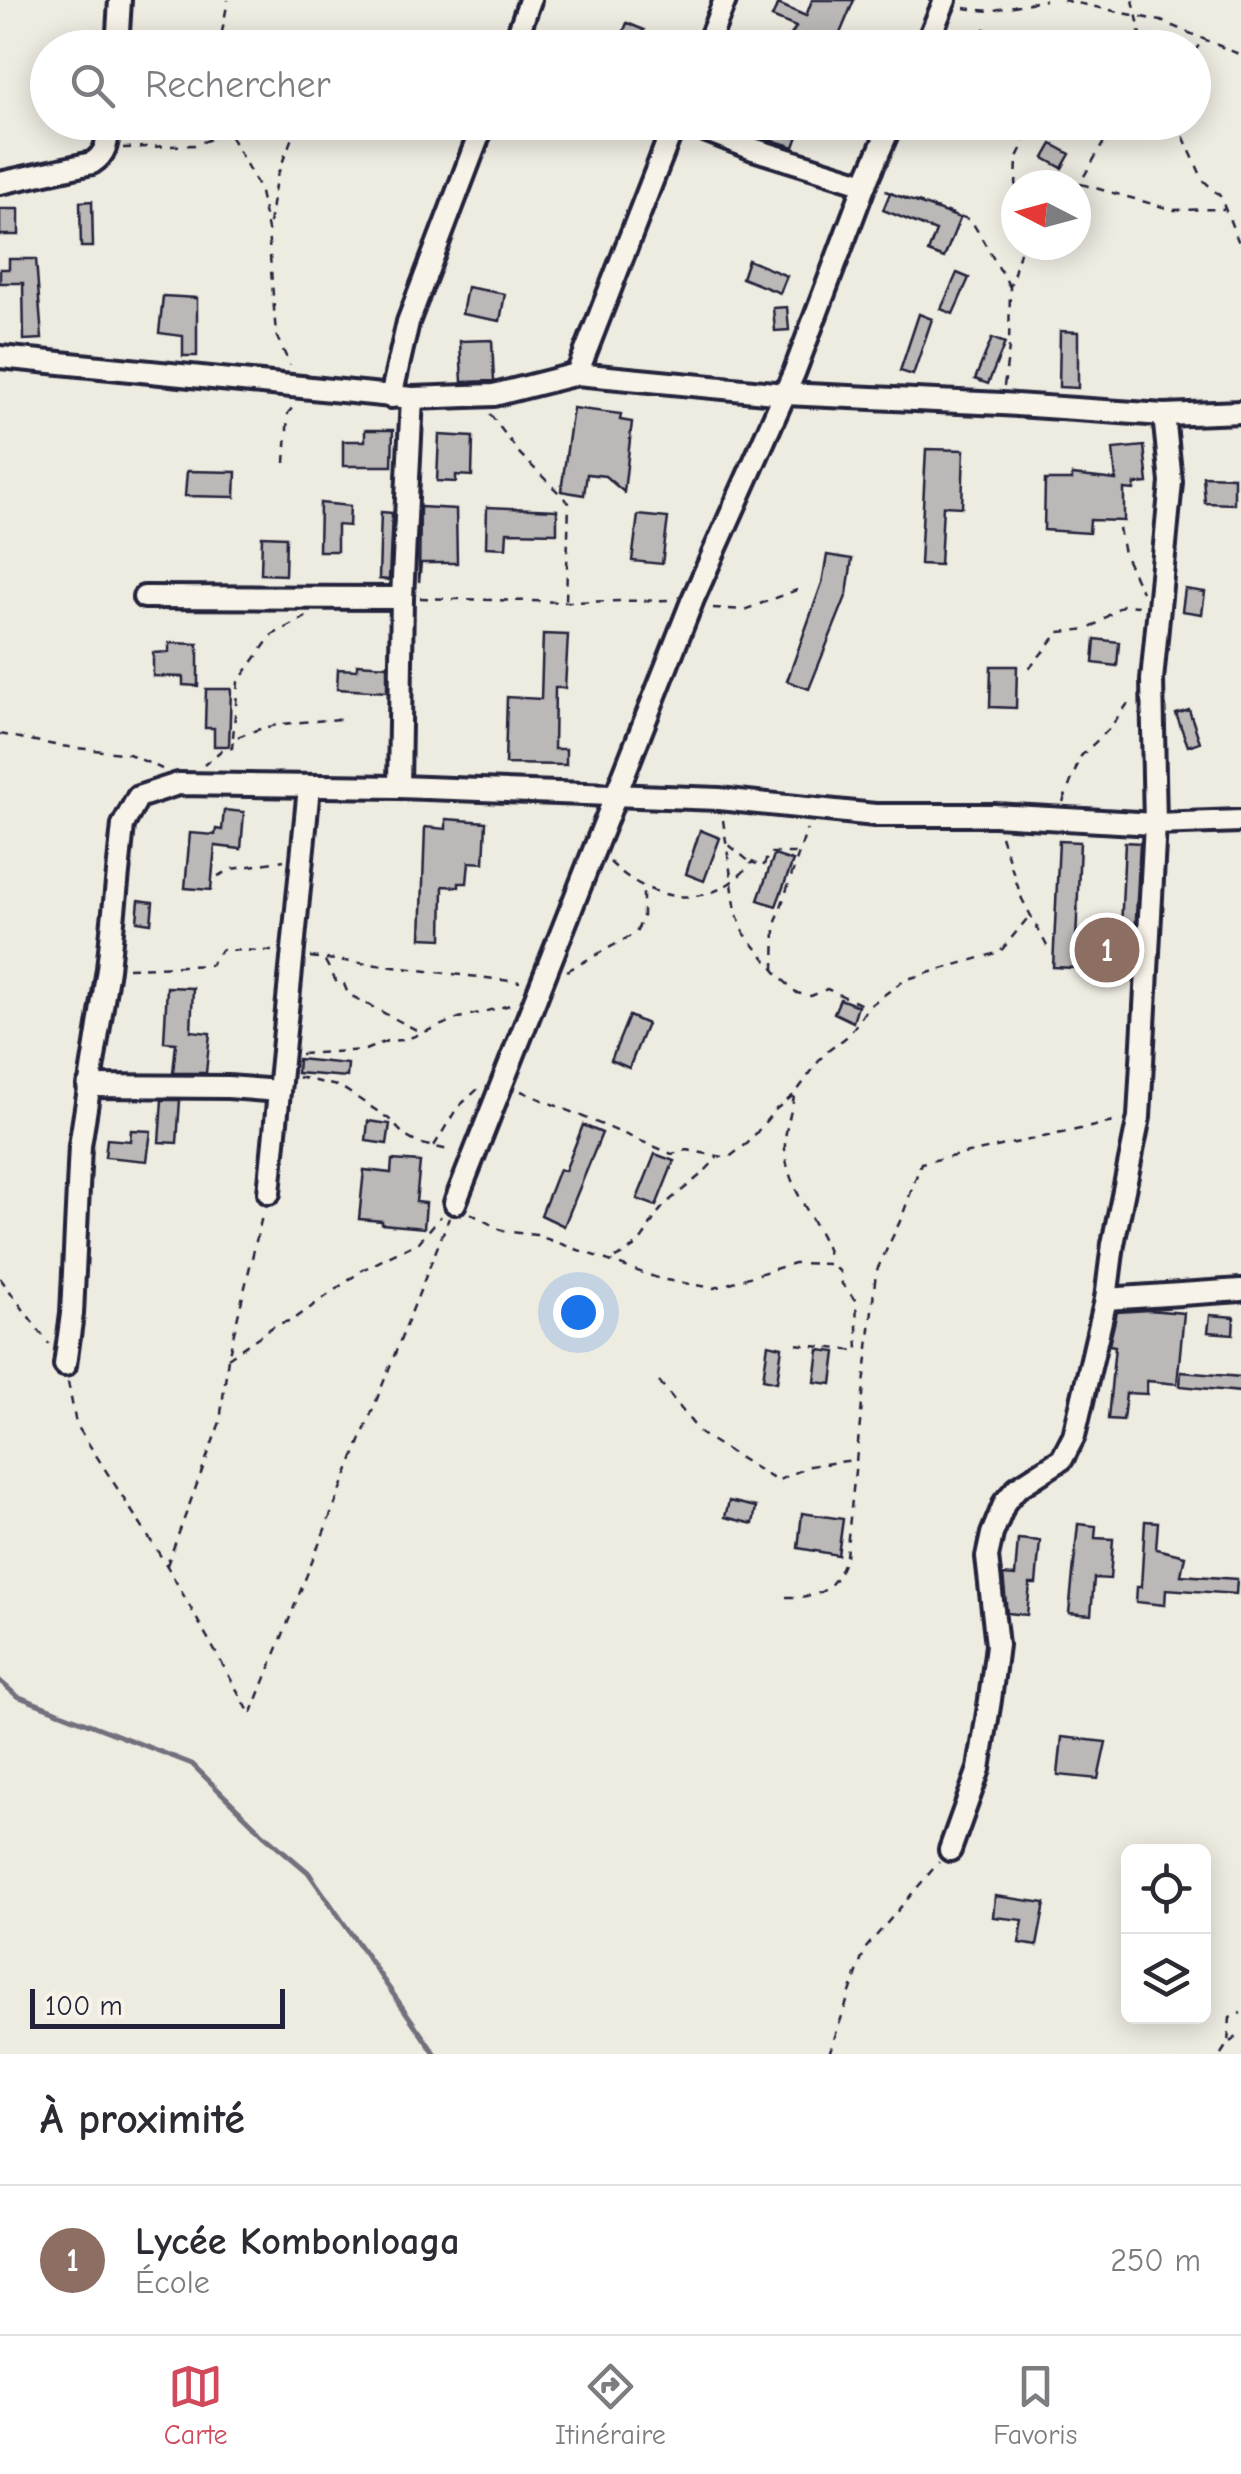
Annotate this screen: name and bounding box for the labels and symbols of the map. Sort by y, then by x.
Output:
north arrow [1001,170,1091,260]
pin: 1 [1074,912,1140,988]
your location [553,1287,604,1338]
scale bar [30,1984,285,2028]

